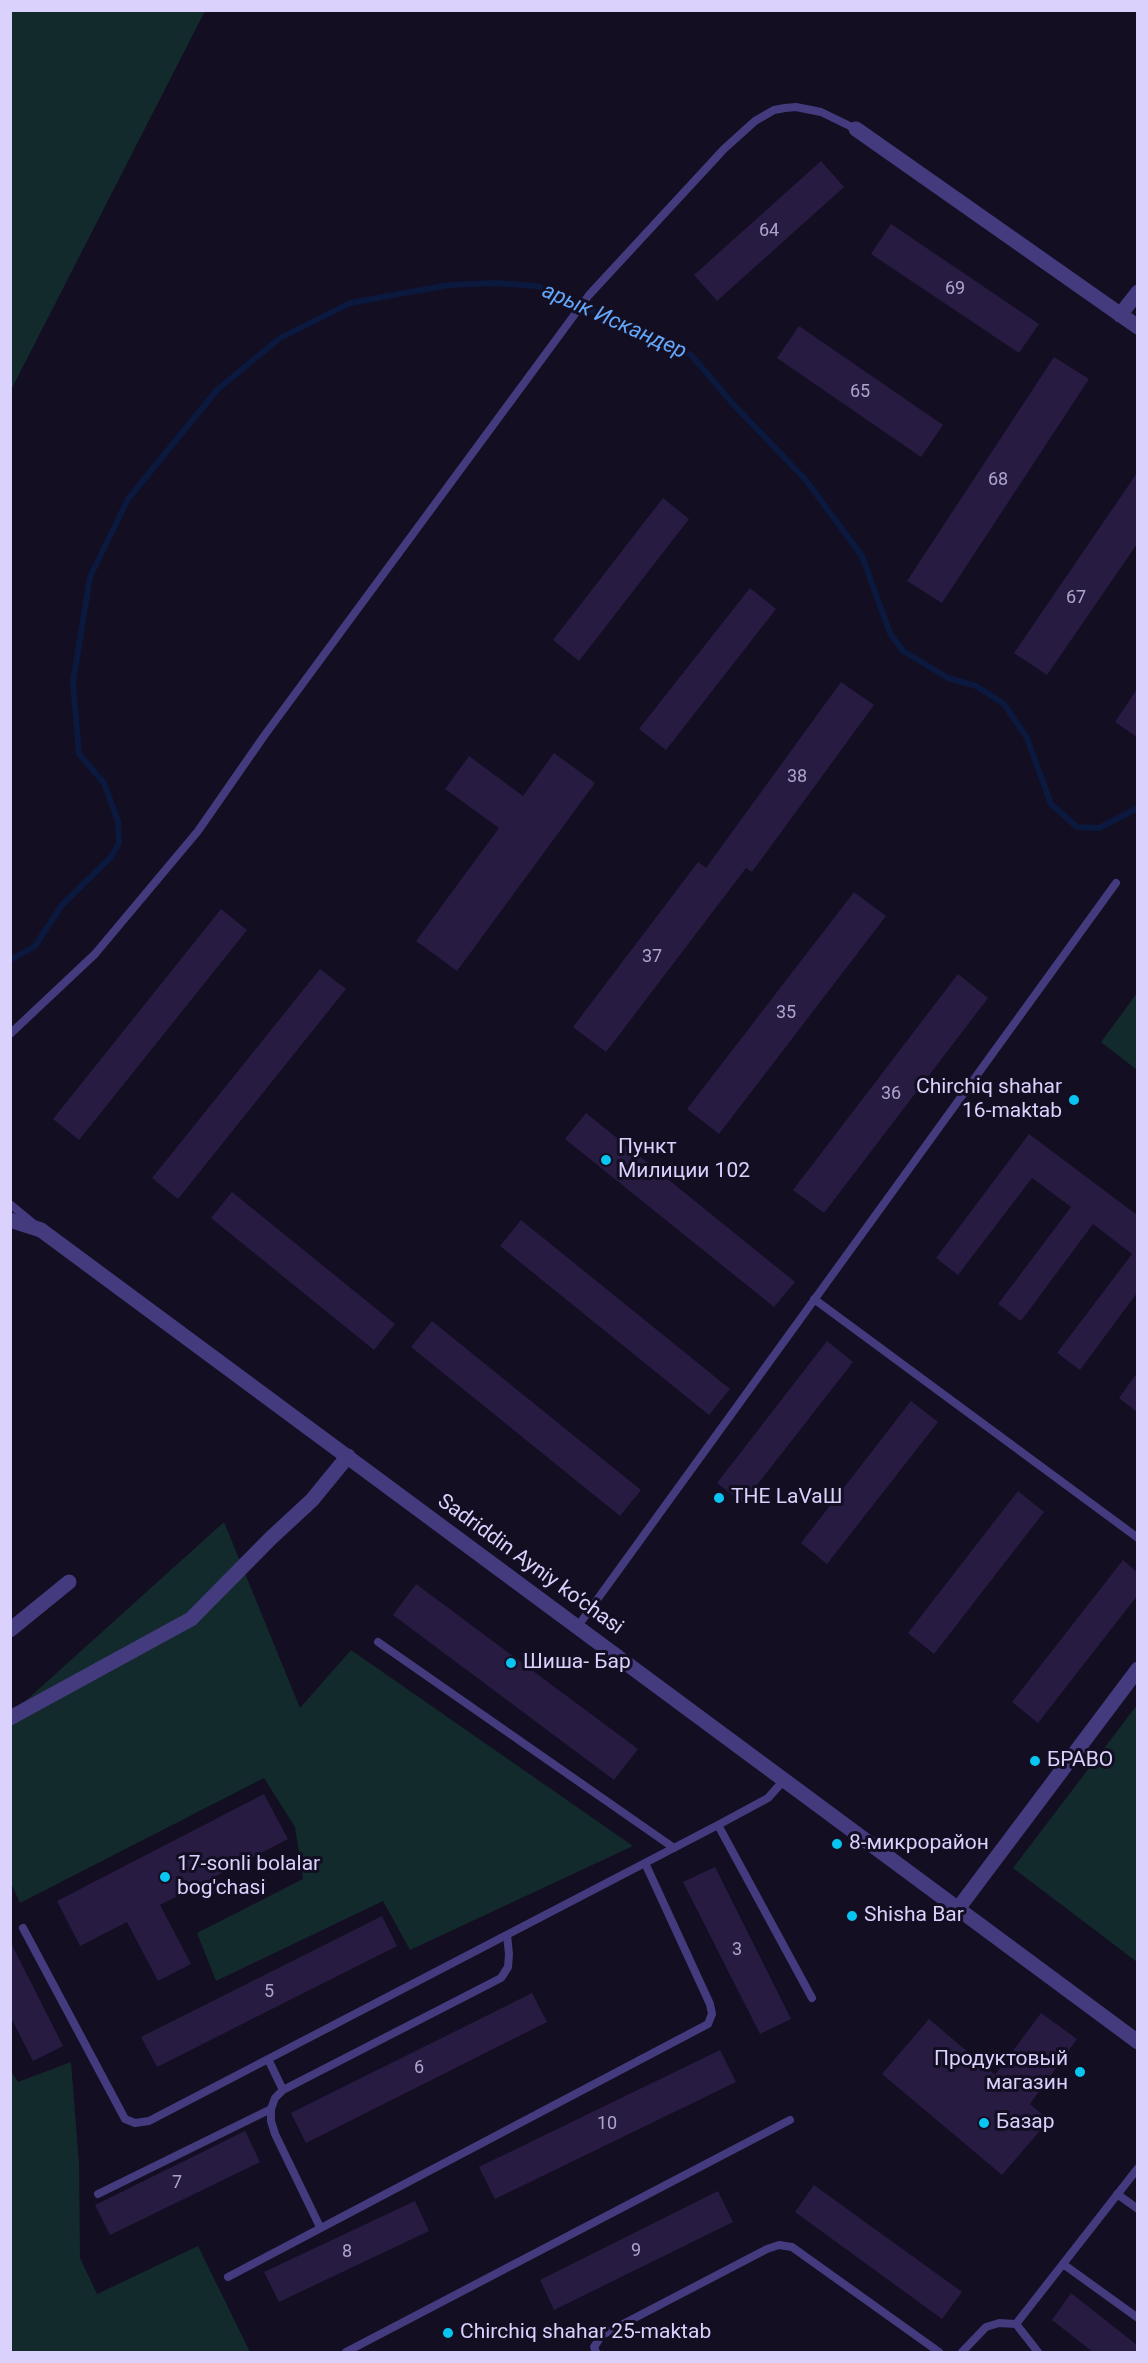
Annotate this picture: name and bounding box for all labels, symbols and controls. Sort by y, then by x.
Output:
house number: 64 [759,220,779,242]
water label: арык Искандер [538,278,690,366]
house number: 69 [945,278,965,300]
house number: 65 [850,381,870,403]
house number: 68 [988,469,1008,491]
house number: 67 [1066,587,1086,609]
house number: 38 [787,766,807,788]
house number: 37 [642,946,662,968]
house number: 35 [776,1002,796,1024]
place label: Chirchiq shahar 16-maktab [916,1075,1062,1125]
house number: 36 [881,1083,901,1105]
marker: Chirchiq shahar 16-maktab [1067,1093,1081,1107]
place label: Пункт Милиции 102 [618,1135,750,1185]
marker: Пункт Милиции 102 [599,1153,613,1167]
place label: THE LaVaШ [731,1485,842,1511]
street label: Sadriddin Ayniy ko‘chasi [432,1489,628,1641]
marker: THE LaVaШ [712,1491,726,1505]
place label: Шиша- Бар [523,1650,631,1676]
marker: Шиша- Бар [504,1656,518,1670]
place label: БРАВО [1047,1748,1113,1774]
marker: БРАВО [1028,1754,1042,1768]
place label: 8-микрорайон [849,1831,989,1857]
marker: 8-микрорайон [830,1837,844,1851]
place label: 17-sonli bolalar bog'chasi [177,1852,320,1902]
marker: 17-sonli bolalar bog'chasi [158,1870,172,1884]
place label: Shisha Bar [864,1903,964,1929]
marker: Shisha Bar [845,1909,859,1923]
house number: 3 [732,1939,742,1961]
house number: 5 [264,1981,274,2003]
place label: Продуктовый магазин [934,2047,1068,2097]
house number: 6 [414,2057,424,2079]
marker: Продуктовый магазин [1073,2065,1087,2079]
place label: Базар [996,2110,1055,2136]
house number: 10 [597,2113,617,2135]
marker: Базар [977,2116,991,2130]
house number: 7 [172,2172,182,2194]
house number: 9 [631,2240,641,2262]
house number: 8 [342,2241,352,2263]
place label: Chirchiq shahar 25-maktab [460,2320,711,2346]
marker: Chirchiq shahar 25-maktab [441,2326,455,2340]

